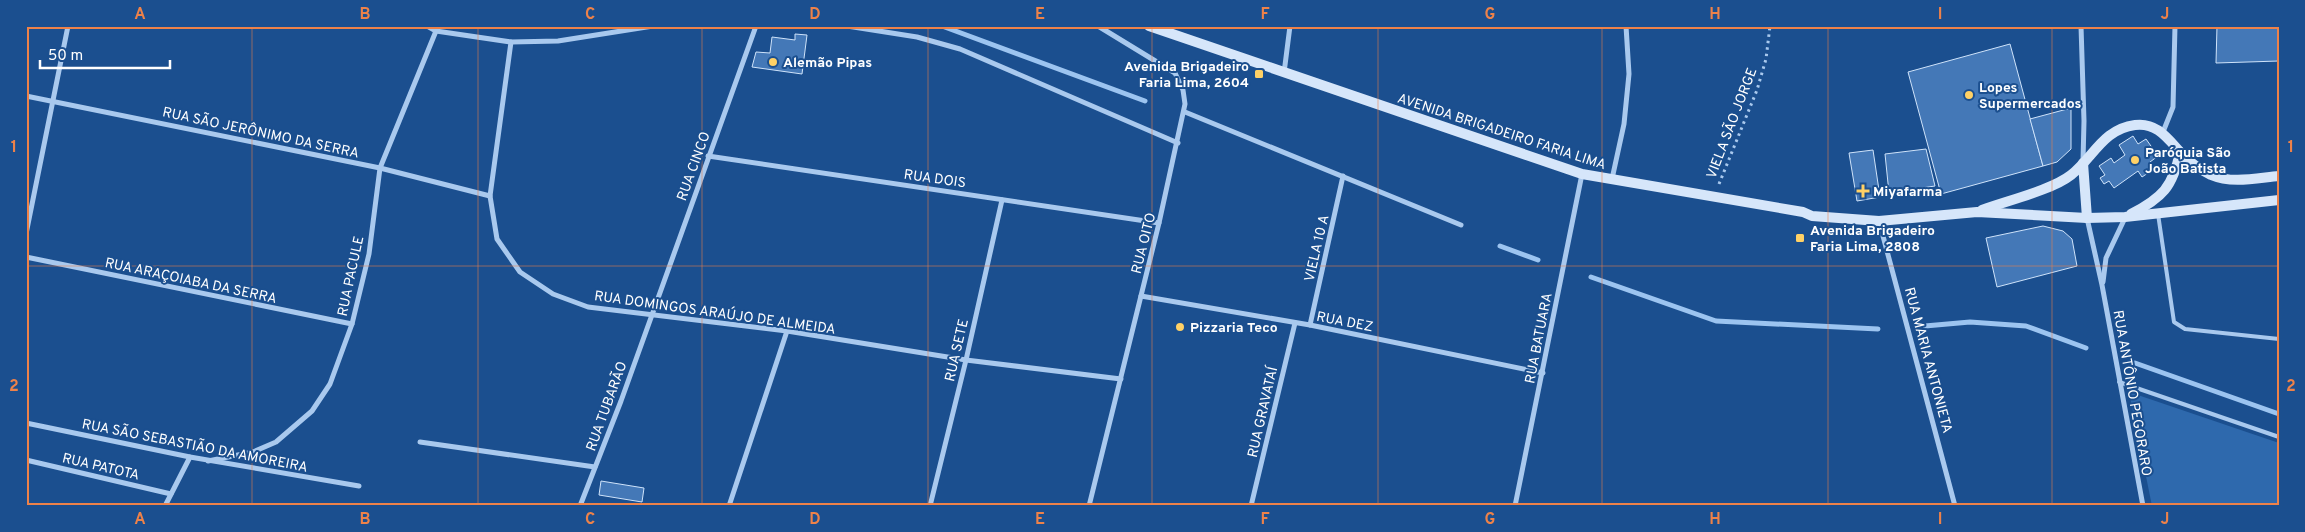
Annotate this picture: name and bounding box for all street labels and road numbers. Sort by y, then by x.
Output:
street label: VIELA SÃO JORGE [1703,66,1761,181]
street label: AVENIDA BRIGADEIRO FARIA LIMA [1395,91,1608,174]
street label: RUA SÃO JERÔNIMO DA SERRA [161,103,361,163]
street label: RUA CINCO [674,130,715,203]
street label: RUA DOIS [903,167,967,192]
street label: RUA OITO [1129,211,1160,276]
street label: VIELA 10 A [1302,213,1333,283]
street label: RUA PACULE [335,235,368,318]
street label: RUA ARAÇOIABA DA SERRA [103,255,278,308]
street label: RUA MARIA ANTONIETA [1900,286,1955,435]
street label: RUA DOMINGOS ARAÚJO DE ALMEIDA [593,287,837,339]
street label: RUA BATUARA [1522,291,1557,385]
street label: RUA DEZ [1315,309,1375,336]
street label: RUA ANTÔNIO PEGORARO [2109,309,2155,478]
street label: RUA SETE [942,317,973,383]
street label: RUA TUBARÃO [583,359,632,454]
street label: RUA GRAVATAÍ [1244,364,1282,459]
street label: RUA SÃO SEBASTIÃO DA AMOREIRA [80,416,309,477]
street label: RUA PATOTA [60,450,141,485]

